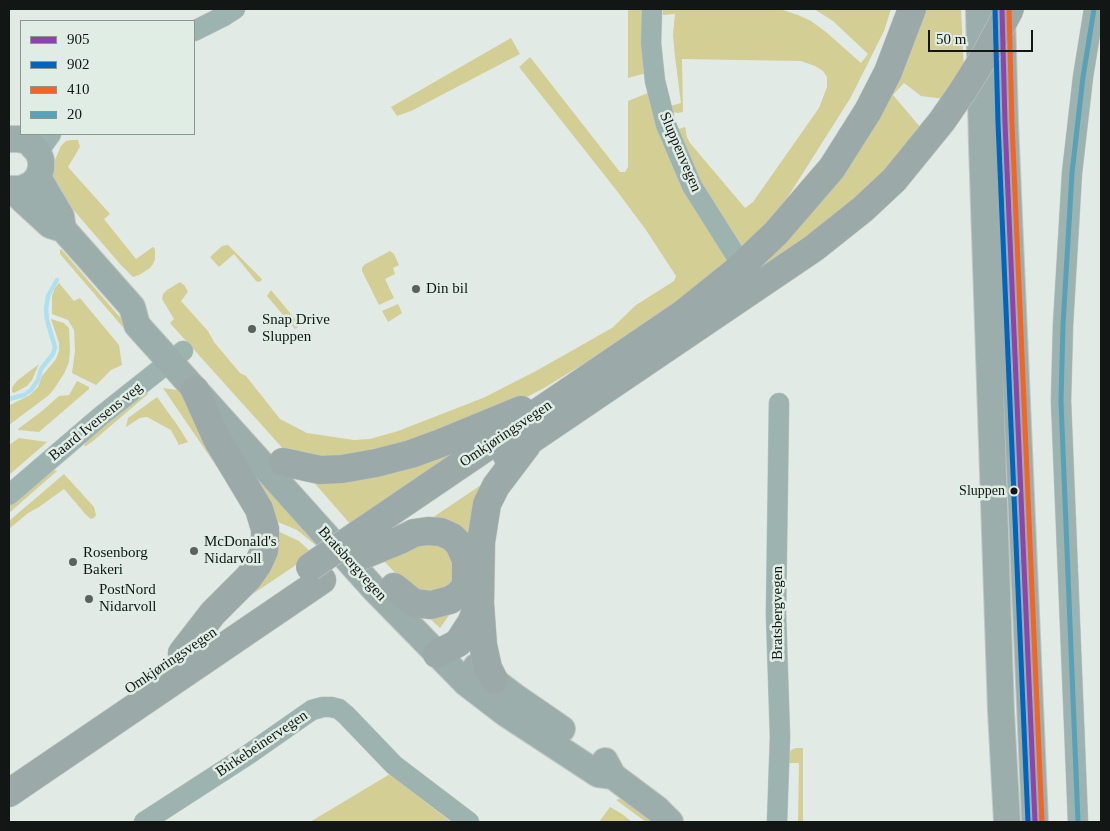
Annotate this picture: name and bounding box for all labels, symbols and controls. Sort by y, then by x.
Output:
legend [20,20,195,135]
scale bar [930,20,1035,52]
text: 905 [67,31,90,47]
text: 50 m [936,31,966,47]
text: 902 [67,56,90,72]
text: 410 [67,81,90,97]
text: 20 [67,106,82,122]
street label: Sluppenvegen [655,109,705,195]
place label: Din bil [426,280,468,298]
marker: Din bil [410,283,422,295]
place label: Snap Drive Sluppen [262,311,330,346]
marker: Snap Drive Sluppen [246,323,258,335]
street label: Baard Iversens veg [46,379,146,465]
street label: Omkjøringsvegen [456,396,556,472]
place label: Sluppen [959,483,1005,499]
marker: Sluppen [1009,486,1019,496]
street label: Bratsbergvegen [314,523,390,605]
place label: McDonald's Nidarvoll [204,533,277,568]
place label: Rosenborg Bakeri [83,544,148,579]
marker: McDonald's Nidarvoll [188,545,200,557]
marker: Rosenborg Bakeri [67,556,79,568]
street label: Bratsbergvegen [769,566,787,660]
place label: PostNord Nidarvoll [99,581,156,616]
marker: PostNord Nidarvoll [83,593,95,605]
street label: Omkjøringsvegen [121,623,221,699]
street label: Birkebeinervegen [213,707,311,781]

